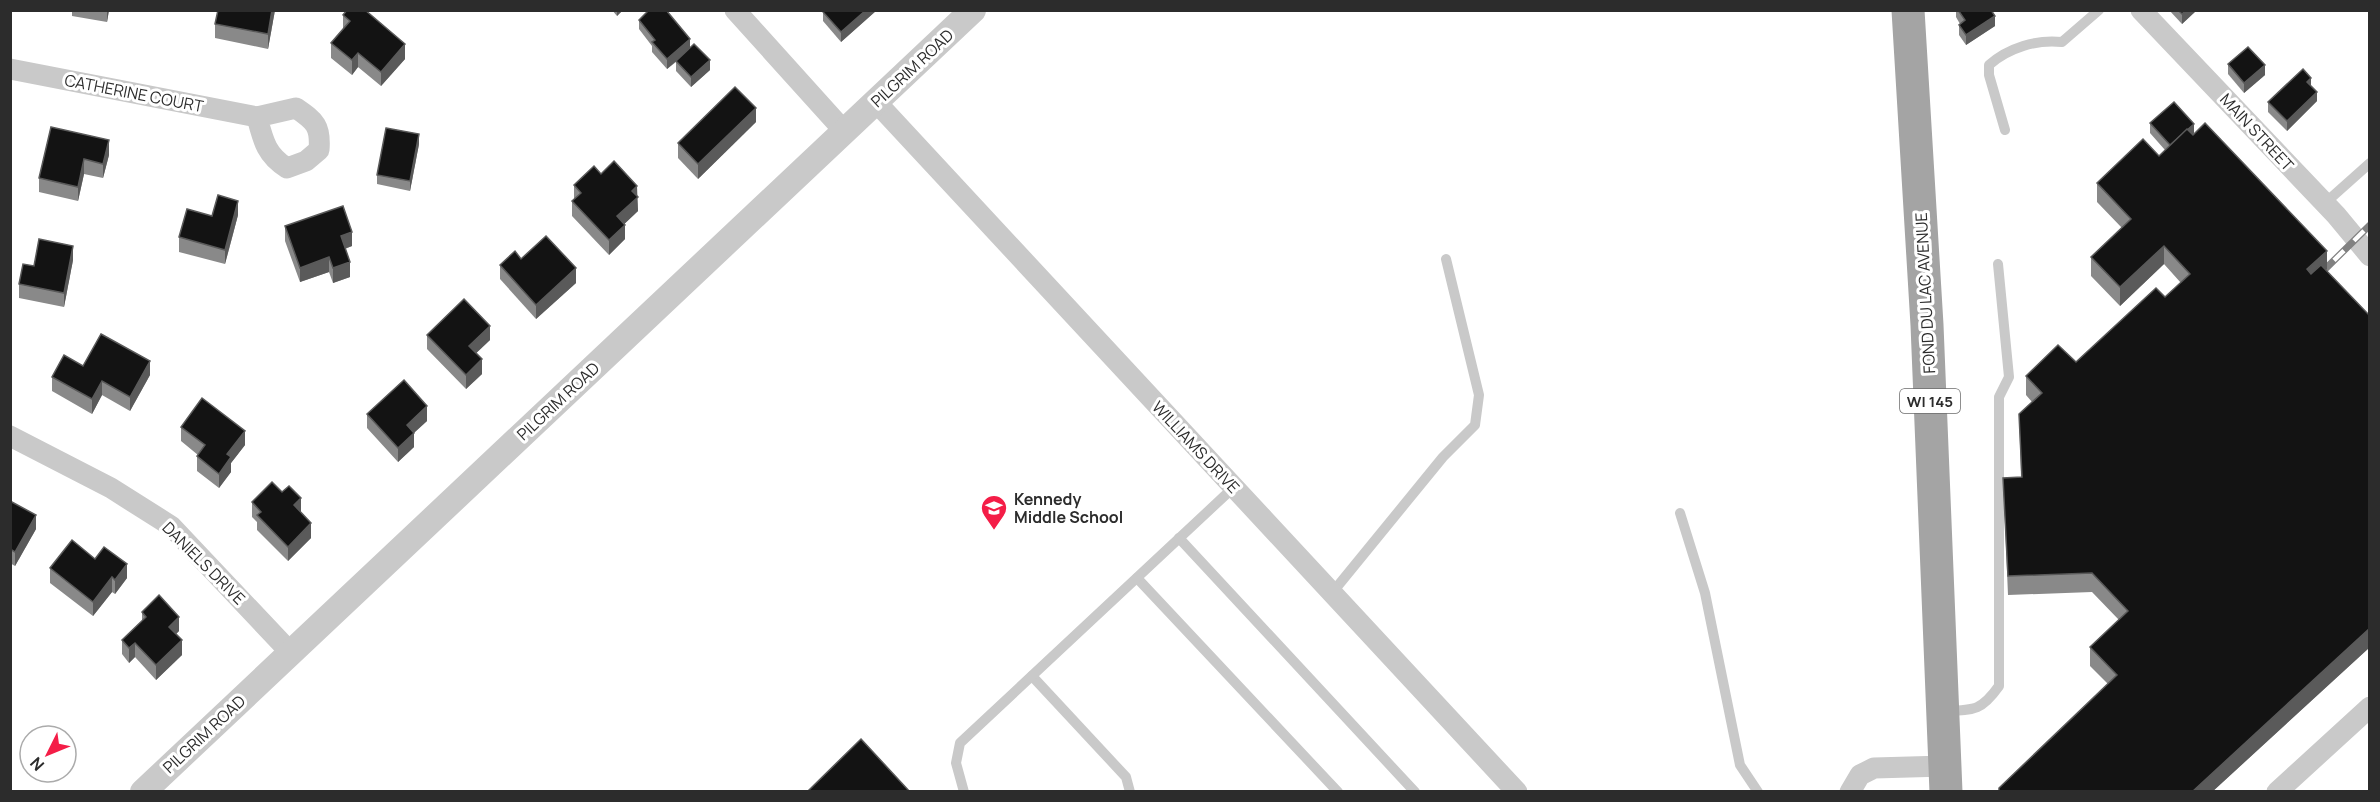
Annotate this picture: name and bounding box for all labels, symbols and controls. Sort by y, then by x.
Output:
street label: PILGRIM ROAD [866,24,958,112]
street label: CATHERINE COURT [63,69,206,117]
street label: MAIN STREET [2215,88,2299,176]
street label: FOND DU LAC AVENUE [1910,212,1940,374]
street label: PILGRIM ROAD [512,357,604,445]
road number: WI 145 [1900,389,1960,413]
street label: WILLIAMS DRIVE [1147,396,1245,498]
place label: Kennedy Middle School [1014,488,1123,528]
school or university icon: Kennedy Middle School [979,493,1009,531]
street label: DANIELS DRIVE [158,517,250,609]
street label: PILGRIM ROAD [158,690,250,778]
north arrow [18,724,78,784]
text: N [25,753,49,776]

